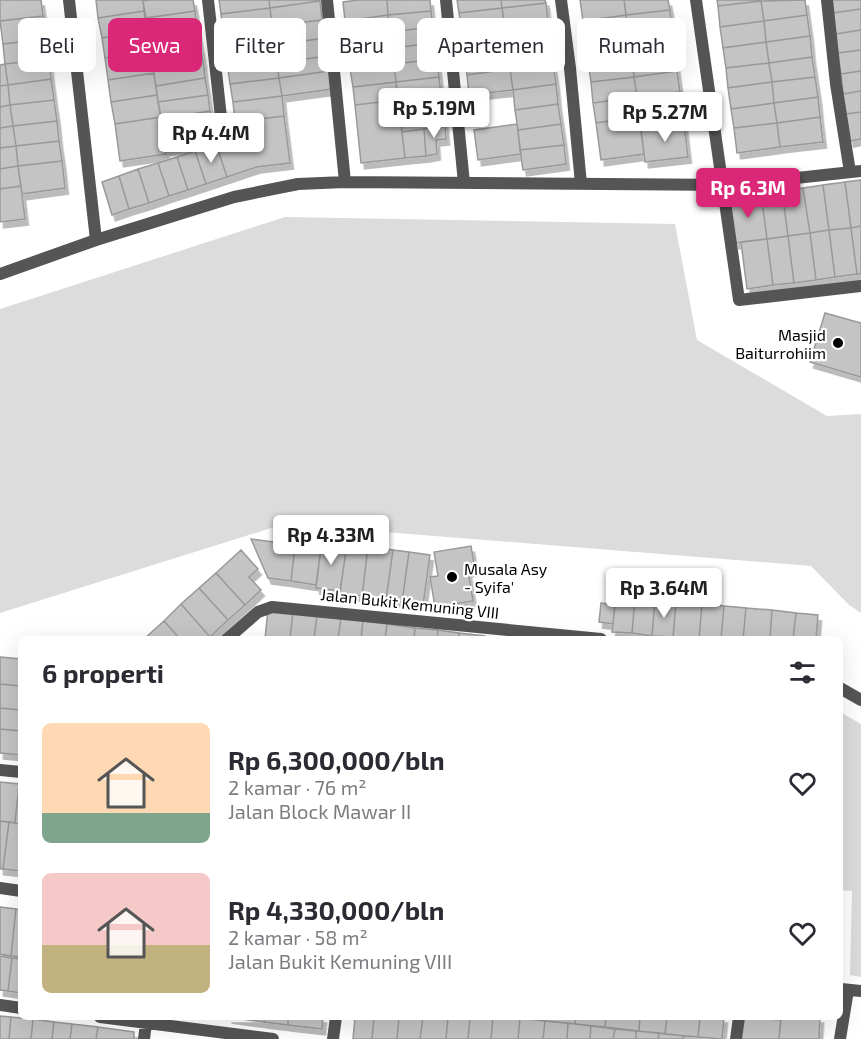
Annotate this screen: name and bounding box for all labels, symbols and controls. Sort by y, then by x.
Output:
chip: Beli [18,18,96,72]
chip: Sewa [108,18,202,72]
chip: Filter [214,18,306,72]
chip: Baru [318,18,405,72]
chip: Apartemen [417,18,565,72]
chip: Rumah [577,18,686,72]
pin: Rp 5.19M [372,88,496,139]
pin: Rp 5.27M [603,92,727,143]
text: Rp 5.19M [392,95,476,119]
text: Rp 5.27M [622,99,708,123]
pin: Rp 4.4M [156,113,266,164]
text: Rp 4.4M [172,120,250,144]
pin: Rp 6.3M [693,168,803,219]
text: Rp 6.3M [710,175,786,199]
place label: Masjid Baiturrohiim [735,325,826,362]
marker: Masjid Baiturrohiim [831,336,845,350]
pin: Rp 4.33M [269,515,393,566]
text: Rp 4.33M [287,522,375,546]
place label: Musala Asy - Syifa' [464,559,548,596]
pin: Rp 3.64M [602,568,726,619]
marker: Musala Asy - Syifa' [445,570,459,584]
text: Rp 3.64M [620,575,708,599]
street label: Jalan Bukit Kemuning VIII [320,584,500,622]
icon: filters [786,656,819,689]
text: 6 properti [42,657,164,688]
text: Rp 6,300,000/bln [228,744,445,775]
icon: home [90,747,162,819]
icon: heart [786,767,819,800]
text: 2 kamar · 76 m² [228,775,367,799]
text: Jalan Block Mawar II [228,799,411,823]
text: Rp 4,330,000/bln [228,894,444,925]
icon: home [90,897,162,969]
icon: heart [786,917,819,950]
text: 2 kamar · 58 m² [228,925,368,949]
text: Jalan Bukit Kemuning VIII [228,949,452,973]

